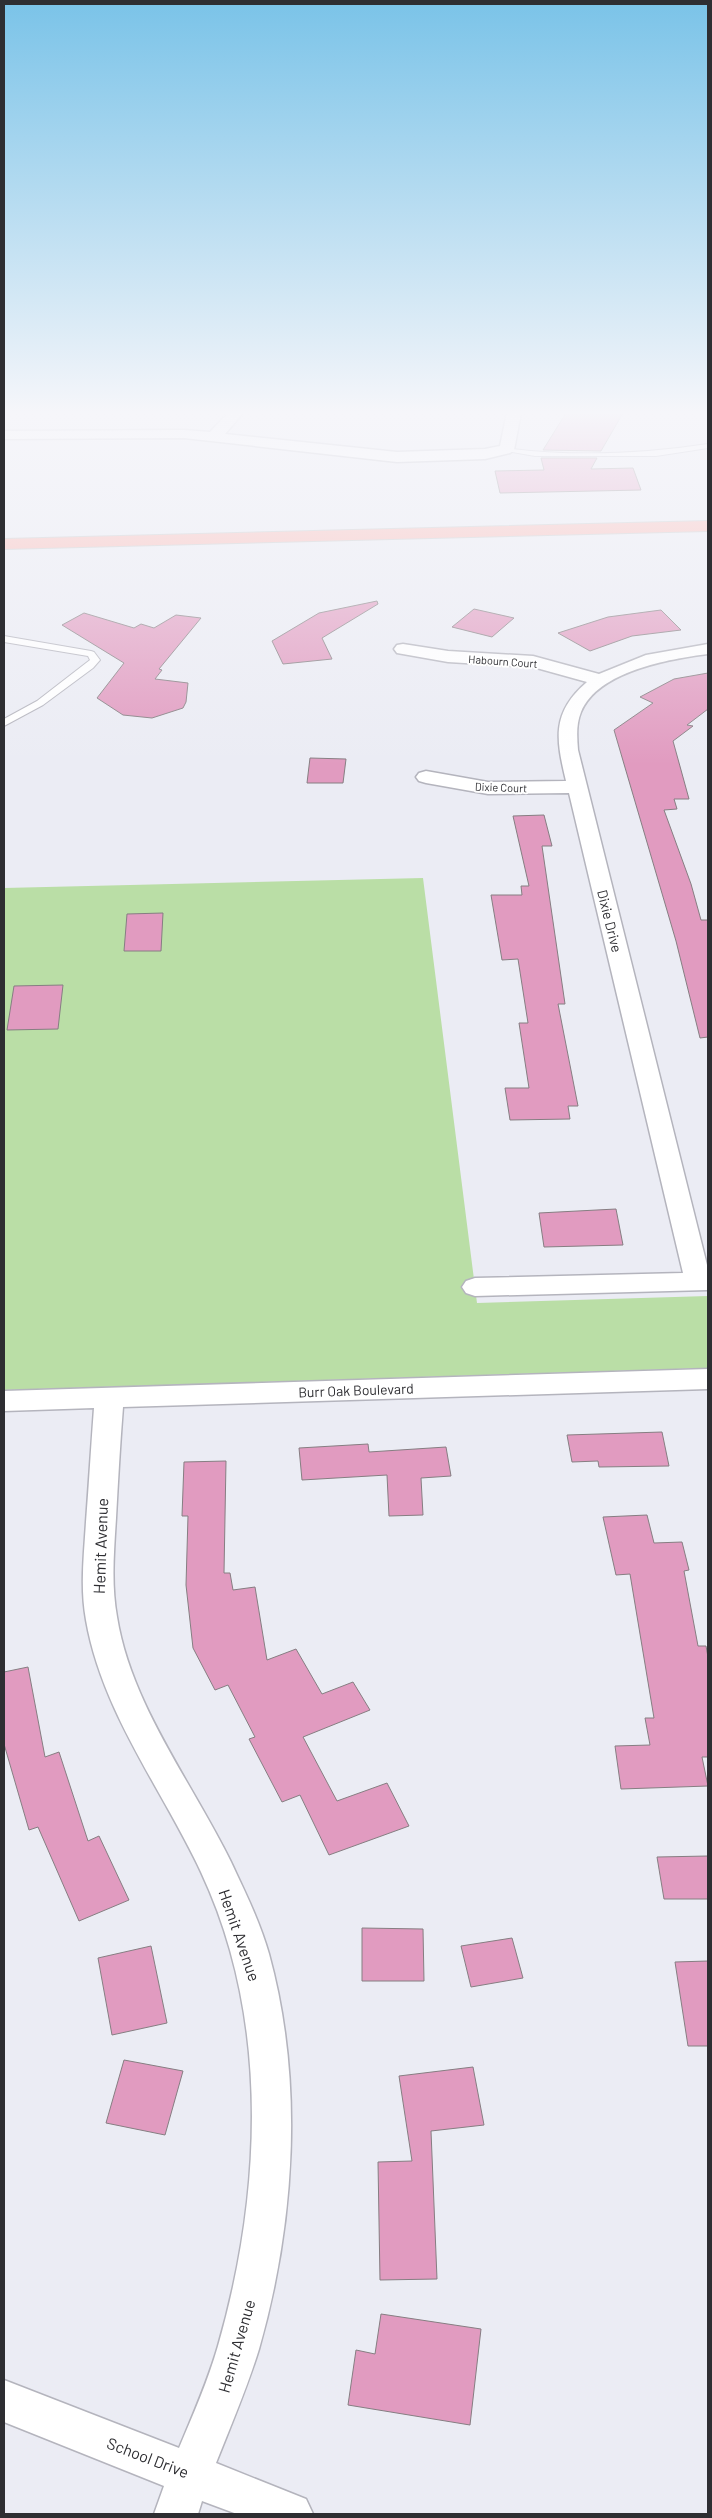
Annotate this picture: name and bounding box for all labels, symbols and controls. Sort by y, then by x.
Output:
street label: Habourn Court [468,652,538,670]
street label: Dixie Court [475,780,527,794]
street label: Dixie Drive [594,888,626,954]
street label: Burr Oak Boulevard [298,1379,414,1401]
street label: Hemit Avenue [89,1498,111,1594]
street label: Hemit Avenue [215,1886,265,1984]
street label: Hemit Avenue [214,2297,258,2395]
street label: School Drive [104,2433,192,2481]

